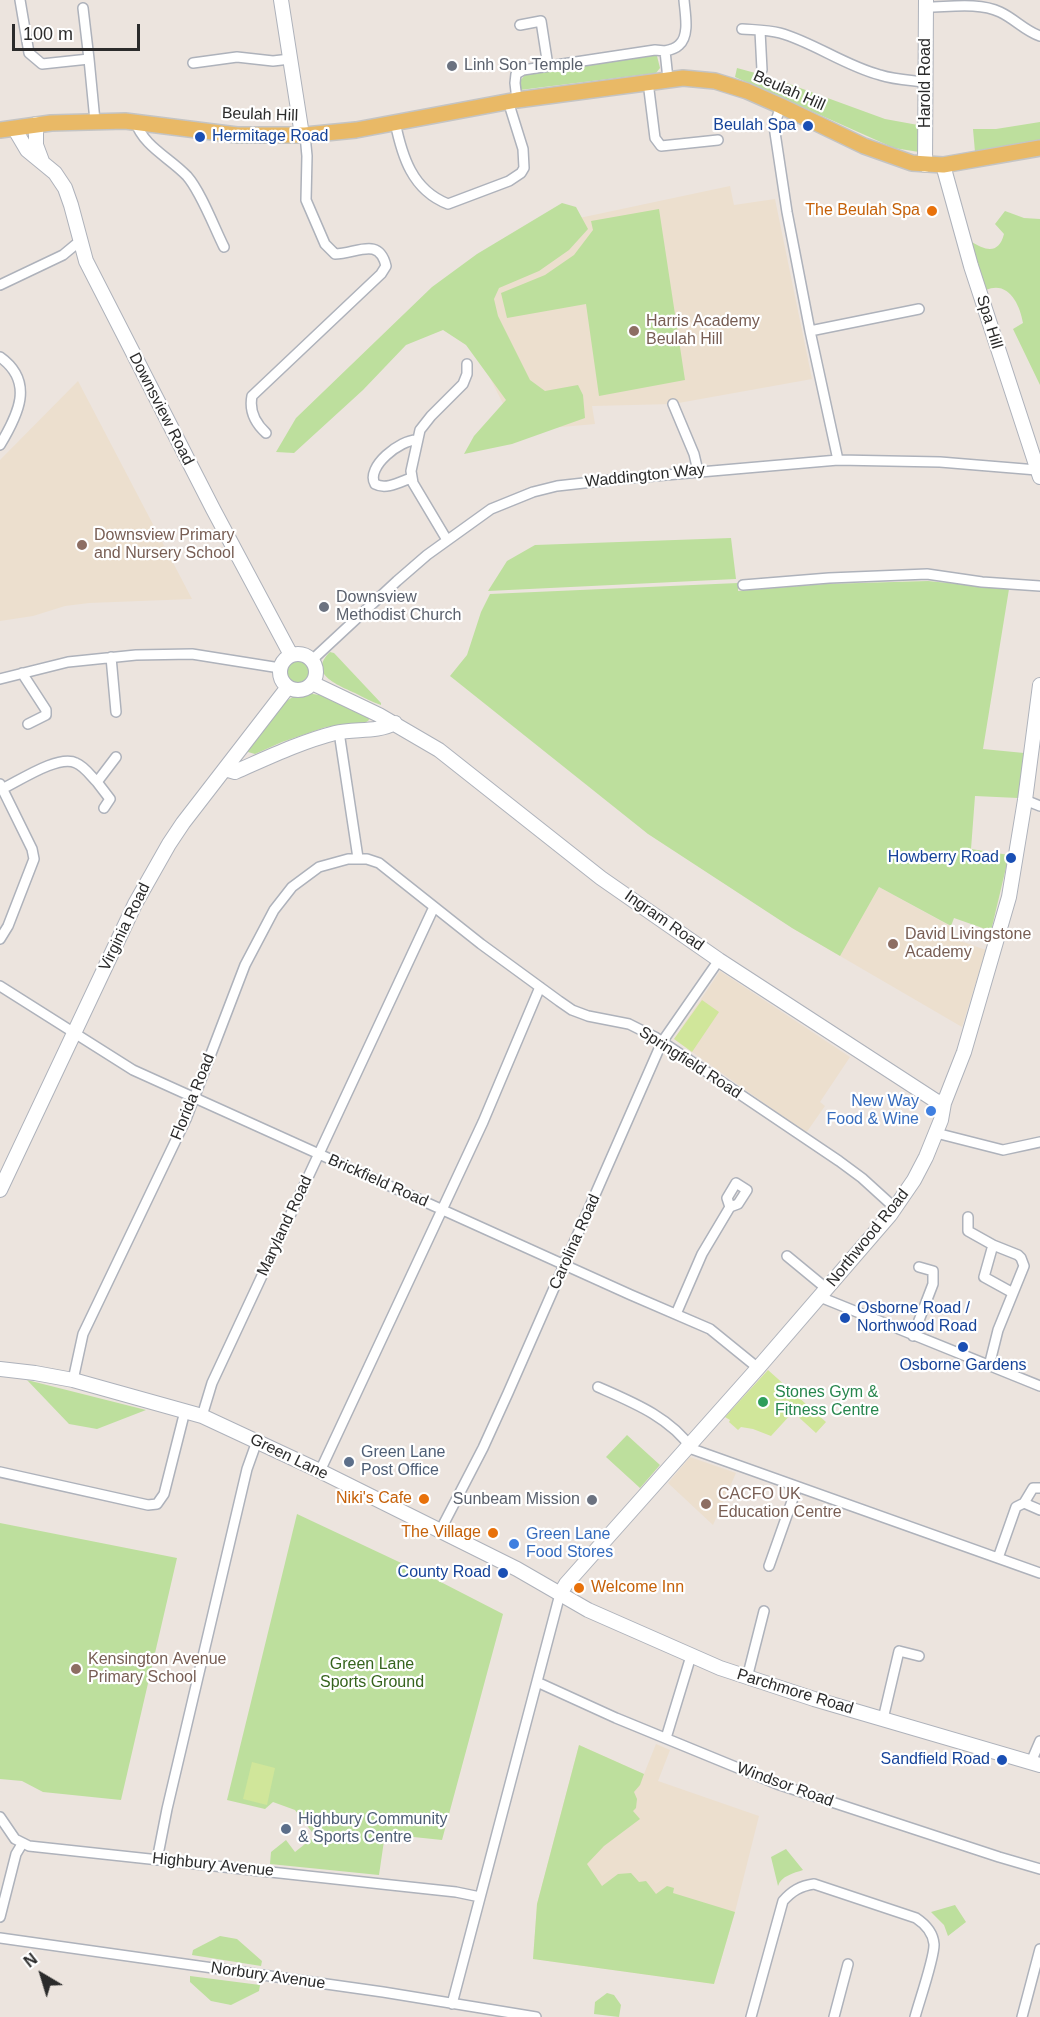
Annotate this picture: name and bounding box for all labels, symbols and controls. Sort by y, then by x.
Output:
scale bar [15,12,142,50]
text: 100 m [23,24,73,44]
street label: Harold Road [916,38,936,128]
place label: Linh Son Temple [464,56,583,76]
marker: Linh Son Temple [445,59,459,73]
street label: Beulah Hill [750,67,828,115]
street label: Beulah Hill [221,104,299,126]
place label: Beulah Spa [713,116,796,136]
marker: Beulah Spa [801,119,815,133]
place label: Hermitage Road [212,127,328,147]
marker: Hermitage Road [193,130,207,144]
place label: The Beulah Spa [805,201,920,221]
marker: The Beulah Spa [925,204,939,218]
street label: Spa Hill [972,293,1006,351]
place label: Harris Academy Beulah Hill [646,312,760,350]
marker: Harris Academy Beulah Hill [627,324,641,338]
street label: Downsview Road [124,350,198,468]
street label: Waddington Way [584,460,706,492]
place label: Downsview Primary and Nursery School [94,526,235,564]
marker: Downsview Primary and Nursery School [75,538,89,552]
place label: Downsview Methodist Church [336,588,461,626]
marker: Downsview Methodist Church [317,600,331,614]
place label: Howberry Road [888,848,999,868]
marker: Howberry Road [1004,851,1018,865]
street label: Virginia Road [95,880,155,974]
street label: Ingram Road [621,887,707,955]
place label: David Livingstone Academy [905,925,1031,963]
marker: David Livingstone Academy [886,937,900,951]
street label: Springfield Road [635,1023,745,1103]
street label: Florida Road [167,1051,219,1143]
place label: New Way Food & Wine [827,1092,919,1130]
marker: New Way Food & Wine [924,1104,938,1118]
street label: Brickfield Road [325,1150,431,1212]
street label: Maryland Road [253,1173,317,1279]
street label: Northwood Road [823,1185,913,1291]
street label: Carolina Road [545,1191,605,1293]
place label: Osborne Road / Northwood Road [857,1299,977,1337]
marker: Osborne Road / Northwood Road [838,1311,852,1325]
marker: Osborne Gardens [956,1340,970,1354]
place label: Osborne Gardens [899,1356,1027,1376]
place label: Stones Gym & Fitness Centre [775,1383,879,1421]
marker: Stones Gym & Fitness Centre [756,1395,770,1409]
street label: Green Lane [247,1430,331,1484]
place label: Green Lane Post Office [361,1443,446,1481]
marker: Green Lane Post Office [342,1455,356,1469]
place label: CACFO UK Education Centre [718,1485,842,1523]
place label: Niki's Cafe [336,1489,412,1509]
place label: Sunbeam Mission [453,1490,580,1510]
marker: Niki's Cafe [417,1492,431,1506]
marker: Sunbeam Mission [585,1493,599,1507]
marker: CACFO UK Education Centre [699,1497,713,1511]
place label: The Village [401,1523,481,1543]
place label: Green Lane Food Stores [526,1525,613,1563]
marker: The Village [486,1526,500,1540]
marker: Green Lane Food Stores [507,1537,521,1551]
place label: County Road [398,1563,491,1583]
marker: County Road [496,1566,510,1580]
place label: Welcome Inn [591,1578,684,1598]
marker: Welcome Inn [572,1581,586,1595]
place label: Kensington Avenue Primary School [88,1650,226,1688]
park label: Green Lane Sports Ground [320,1655,424,1693]
marker: Kensington Avenue Primary School [69,1662,83,1676]
street label: Parchmore Road [734,1665,856,1719]
place label: Sandfield Road [881,1750,990,1770]
marker: Sandfield Road [995,1753,1009,1767]
street label: Windsor Road [734,1759,836,1811]
place label: Highbury Community & Sports Centre [298,1810,447,1848]
marker: Highbury Community & Sports Centre [279,1822,293,1836]
street label: Highbury Avenue [151,1849,275,1881]
north arrow [12,1945,72,2005]
text: N [21,1950,40,1971]
street label: Norbury Avenue [210,1958,326,1994]

